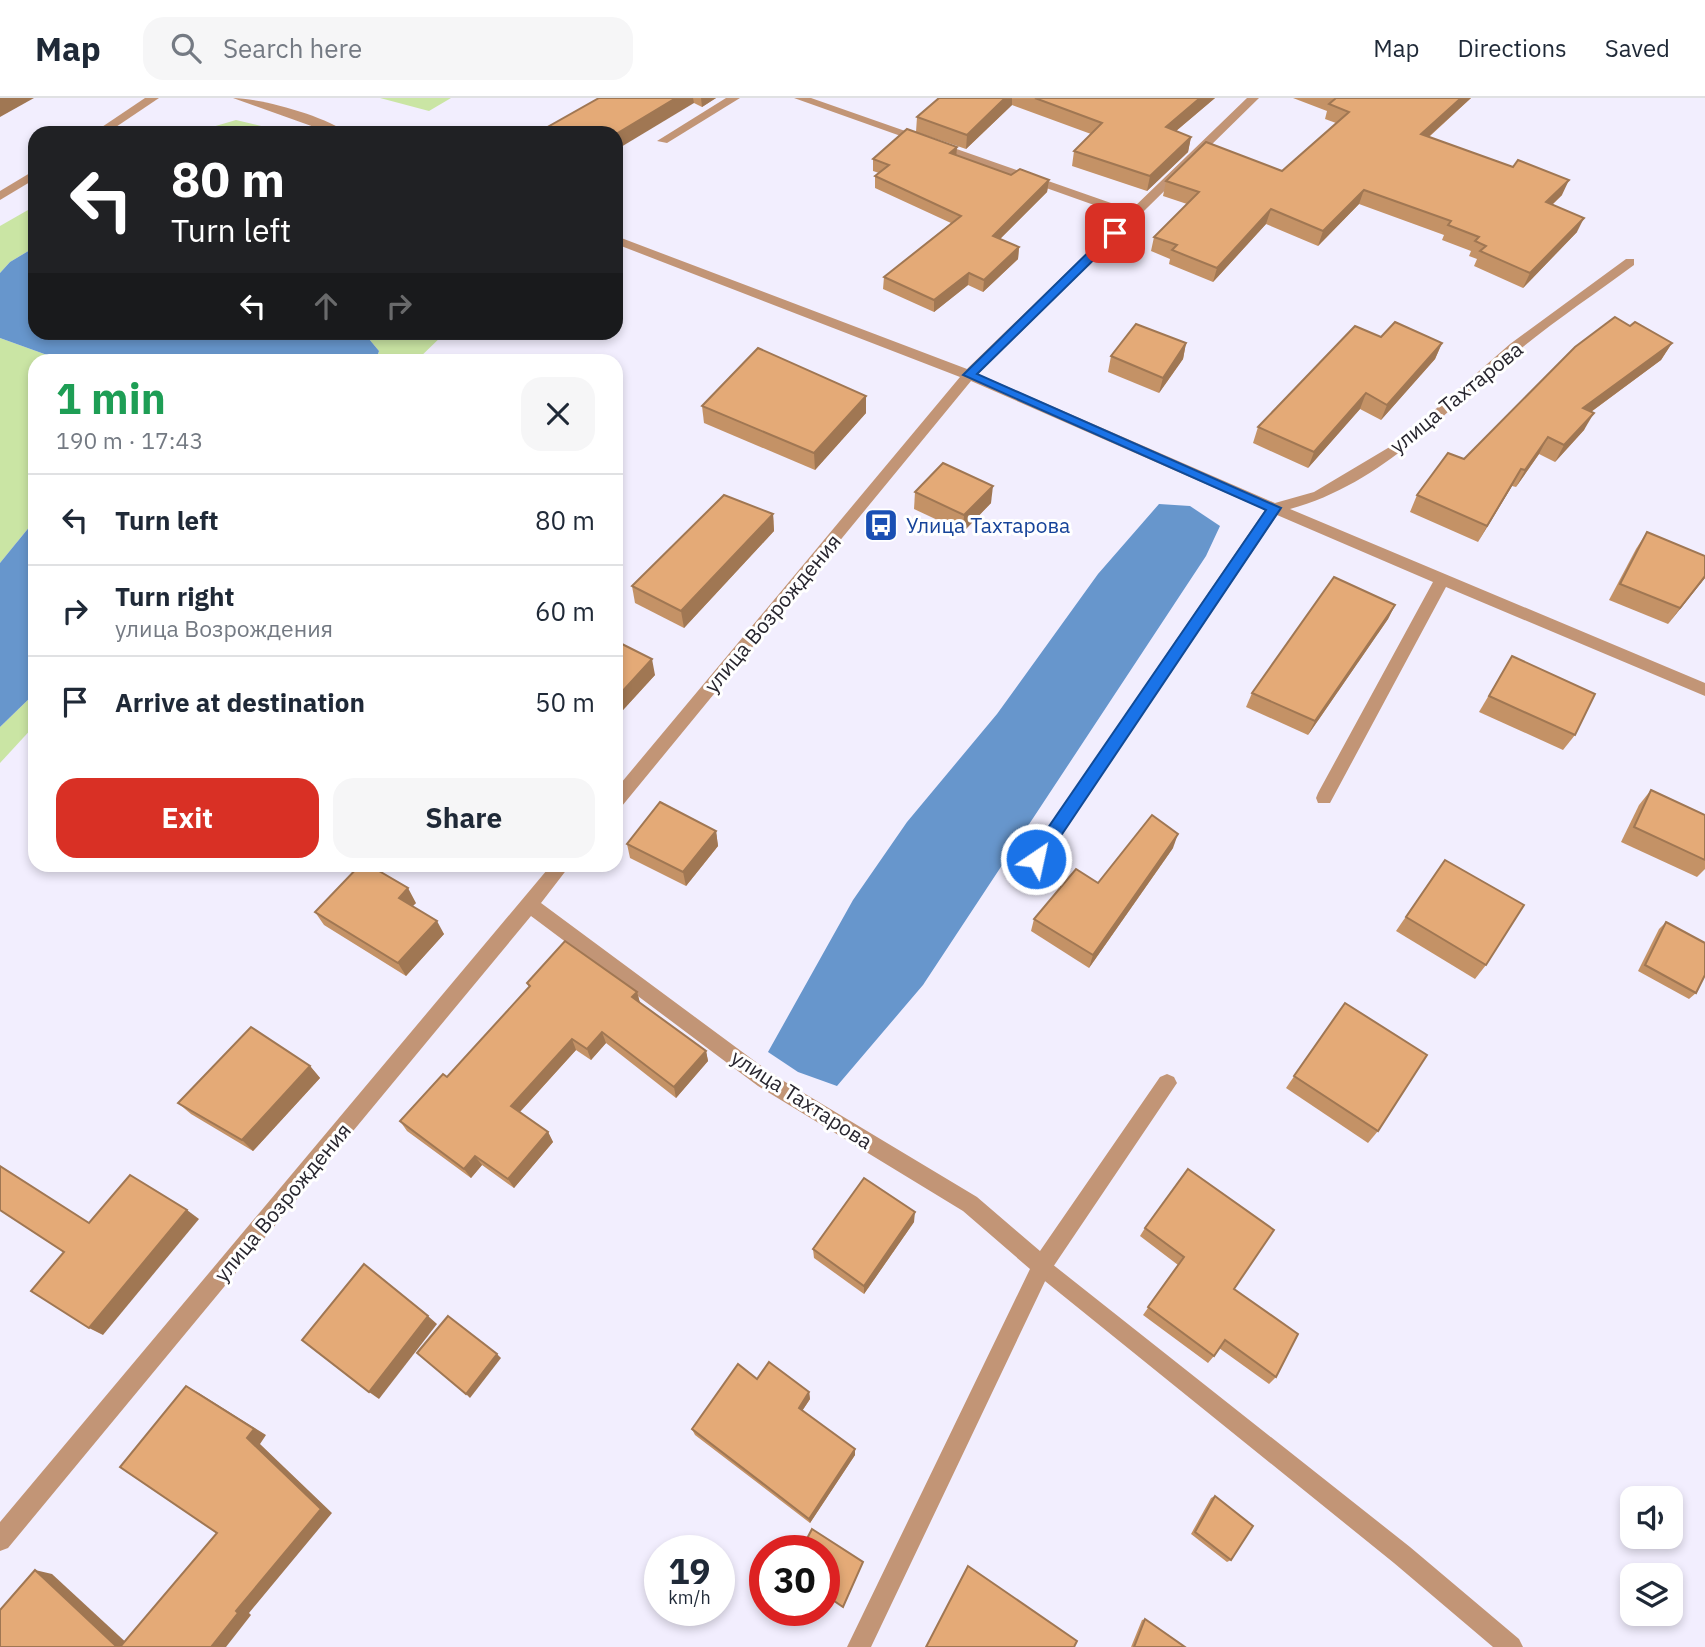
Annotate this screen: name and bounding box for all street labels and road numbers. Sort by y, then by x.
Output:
street label: улица Тахтарова [1384,335,1528,459]
street label: улица Возрождения [697,528,847,698]
street label: улица Тахтарова [726,1043,878,1155]
street label: улица Возрождения [207,1117,357,1287]

